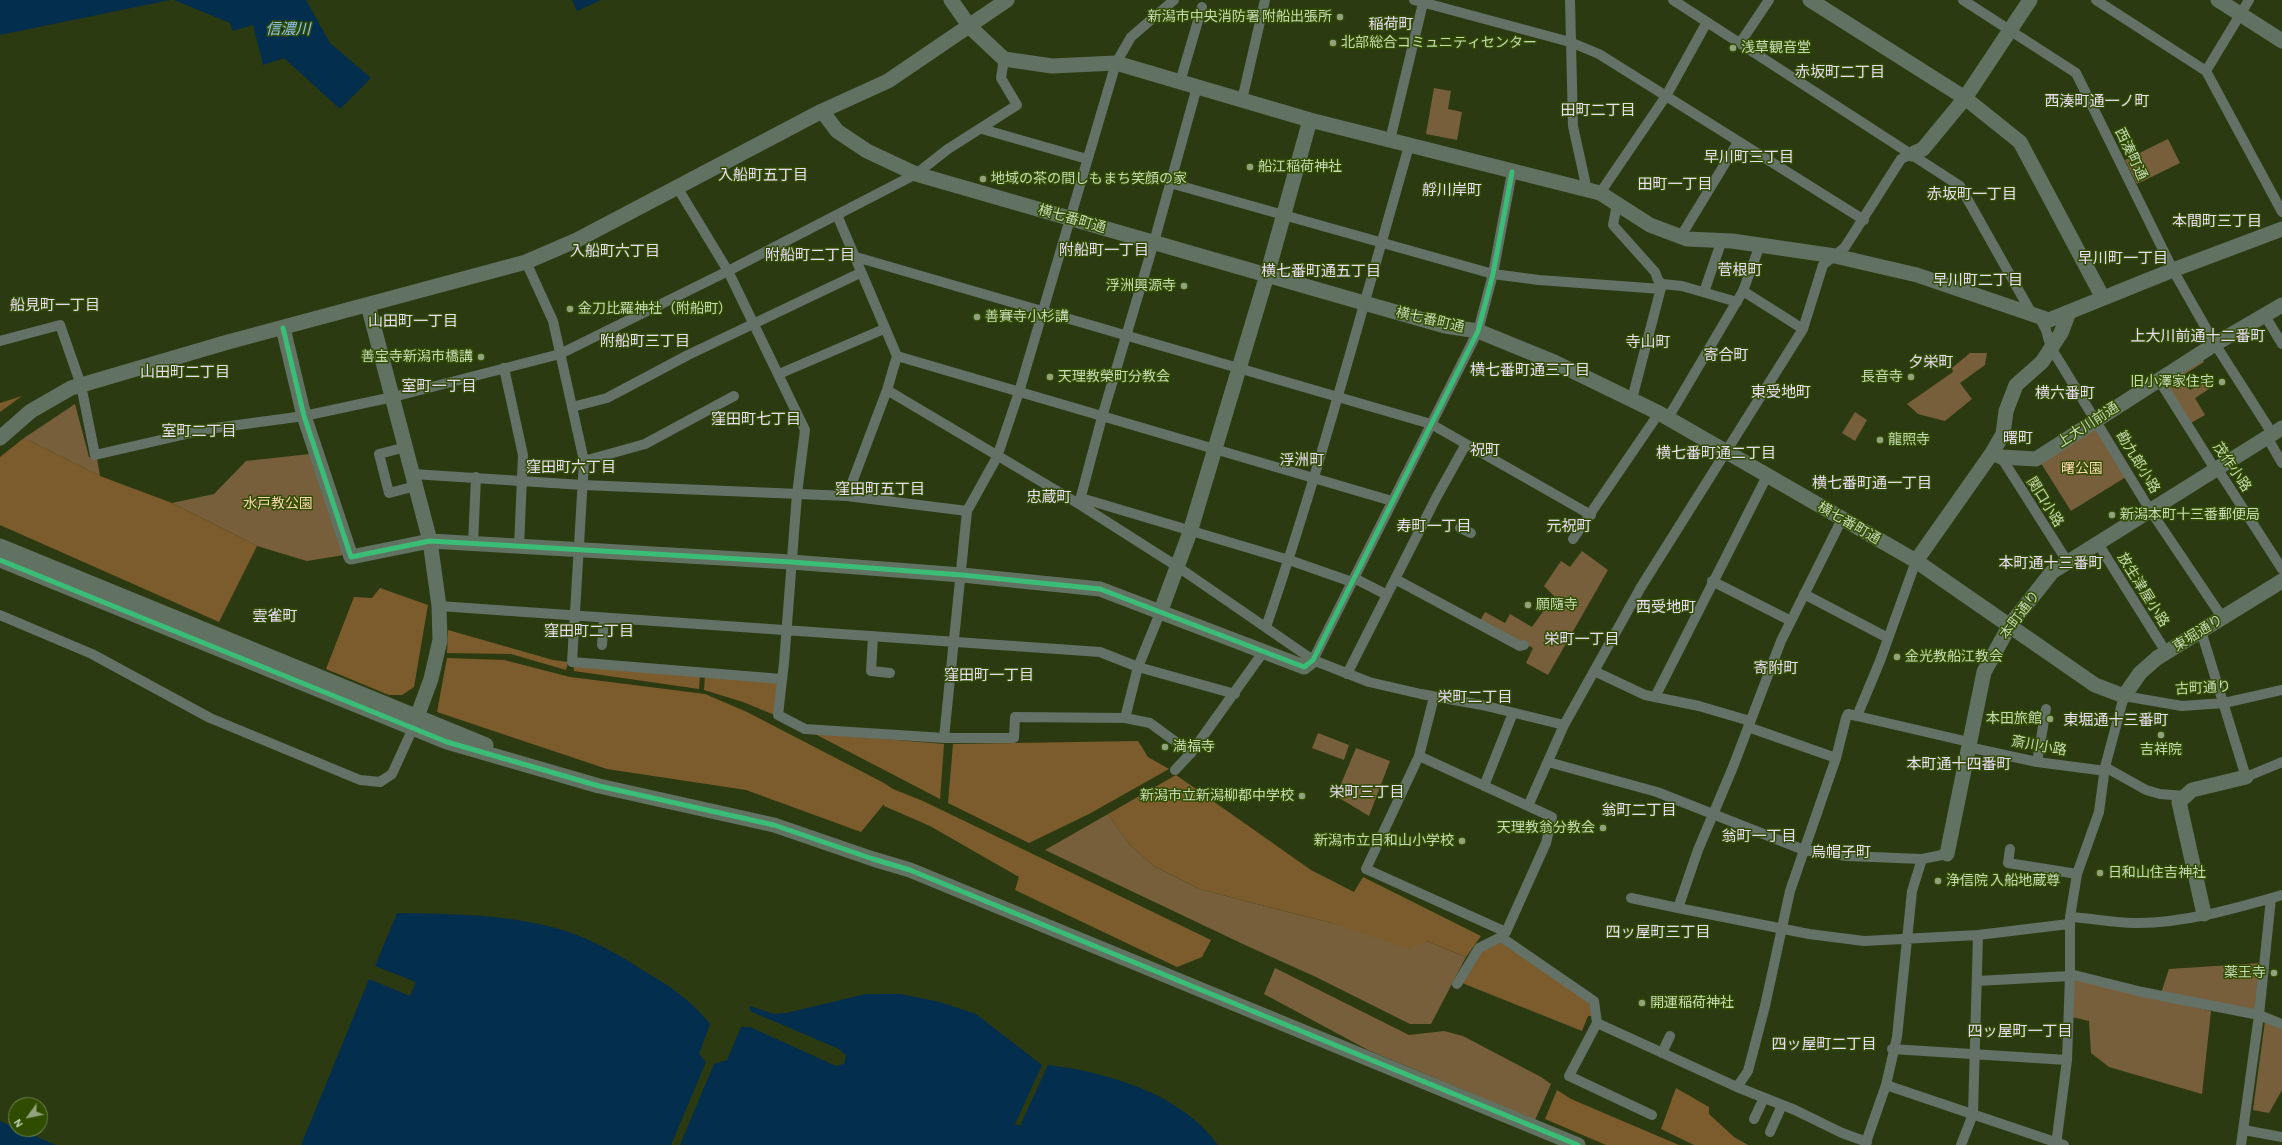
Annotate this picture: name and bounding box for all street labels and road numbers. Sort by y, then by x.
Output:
street label: 西湊町通 [2111,125,2151,183]
street label: 横七番町通 [1036,201,1108,237]
street label: 横七番町通 [1394,304,1466,336]
street label: 上大川前通 [2054,399,2122,451]
street label: 勘九郎小路 [2113,428,2163,496]
street label: 茂作小路 [2209,439,2255,495]
street label: 関口小路 [2023,474,2067,530]
street label: 横七番町通 [1814,498,1884,548]
street label: 放生津屋小路 [2114,550,2172,630]
street label: 本町通り [1996,588,2044,642]
street label: 東堀通り [2170,611,2226,655]
street label: 古町通り [2175,678,2231,698]
street label: 斎川小路 [2010,733,2068,759]

